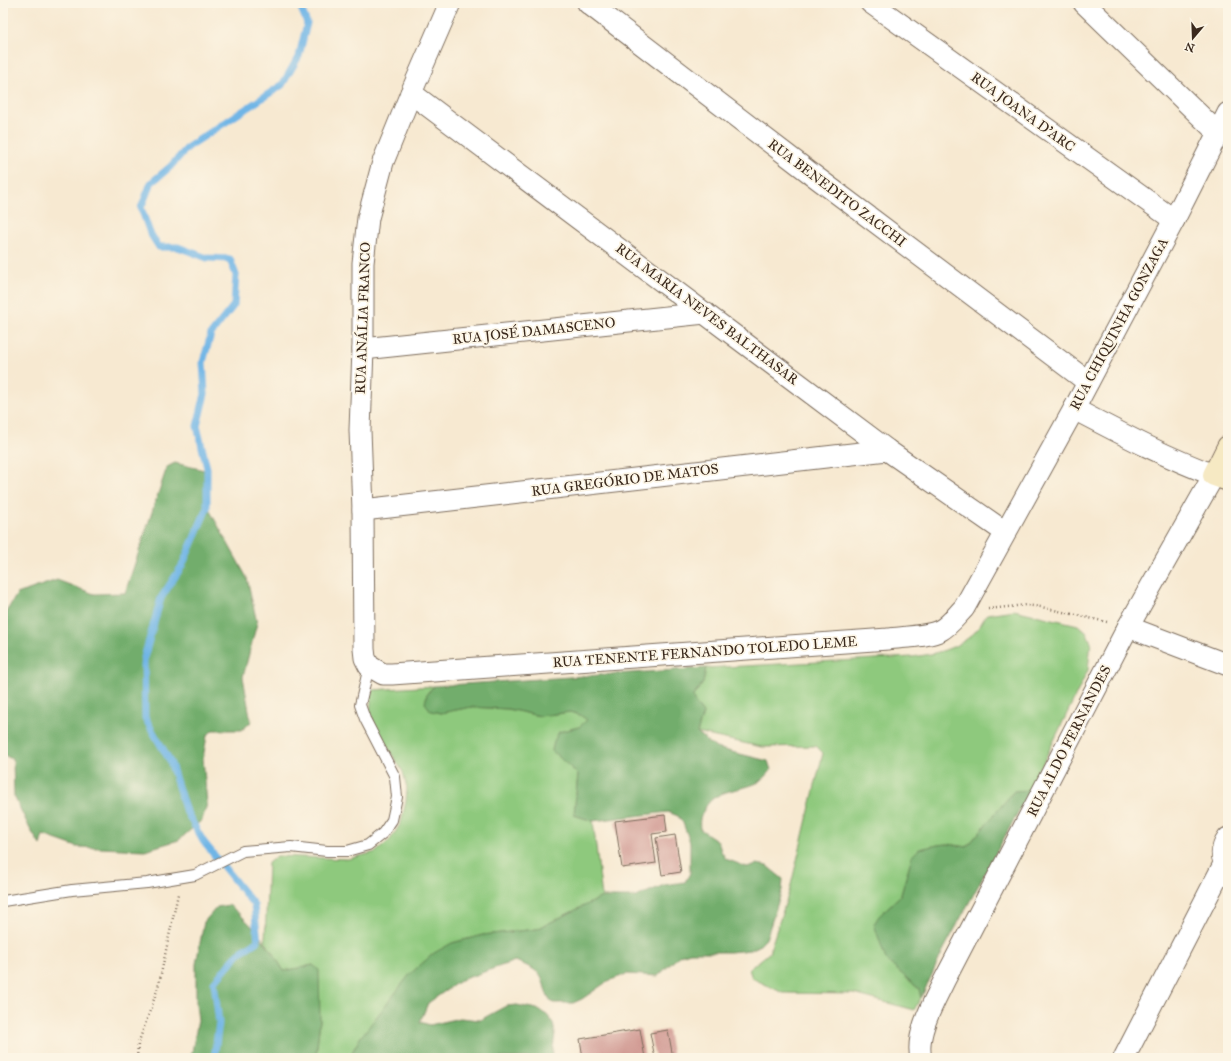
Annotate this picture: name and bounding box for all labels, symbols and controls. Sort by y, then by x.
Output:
north arrow [1173,18,1213,58]
text: N [1183,39,1196,55]
street label: RUA JOANA D'ARC [967,69,1078,156]
street label: RUA BENEDITO ZACCHI [765,135,909,251]
street label: RUA CHIQUINHA GONZAGA [1066,234,1172,413]
street label: RUA MARIA NEVES BALTHASAR [612,240,803,389]
street label: RUA ANÁLIA FRANCO [350,242,374,394]
street label: RUA JOSÉ DAMASCENO [451,312,616,349]
street label: RUA GREGÓRIO DE MATOS [530,458,720,500]
street label: RUA TENENTE FERNANDO TOLEDO LEME [552,633,858,671]
street label: RUA ALDO FERNANDES [1023,662,1115,820]

